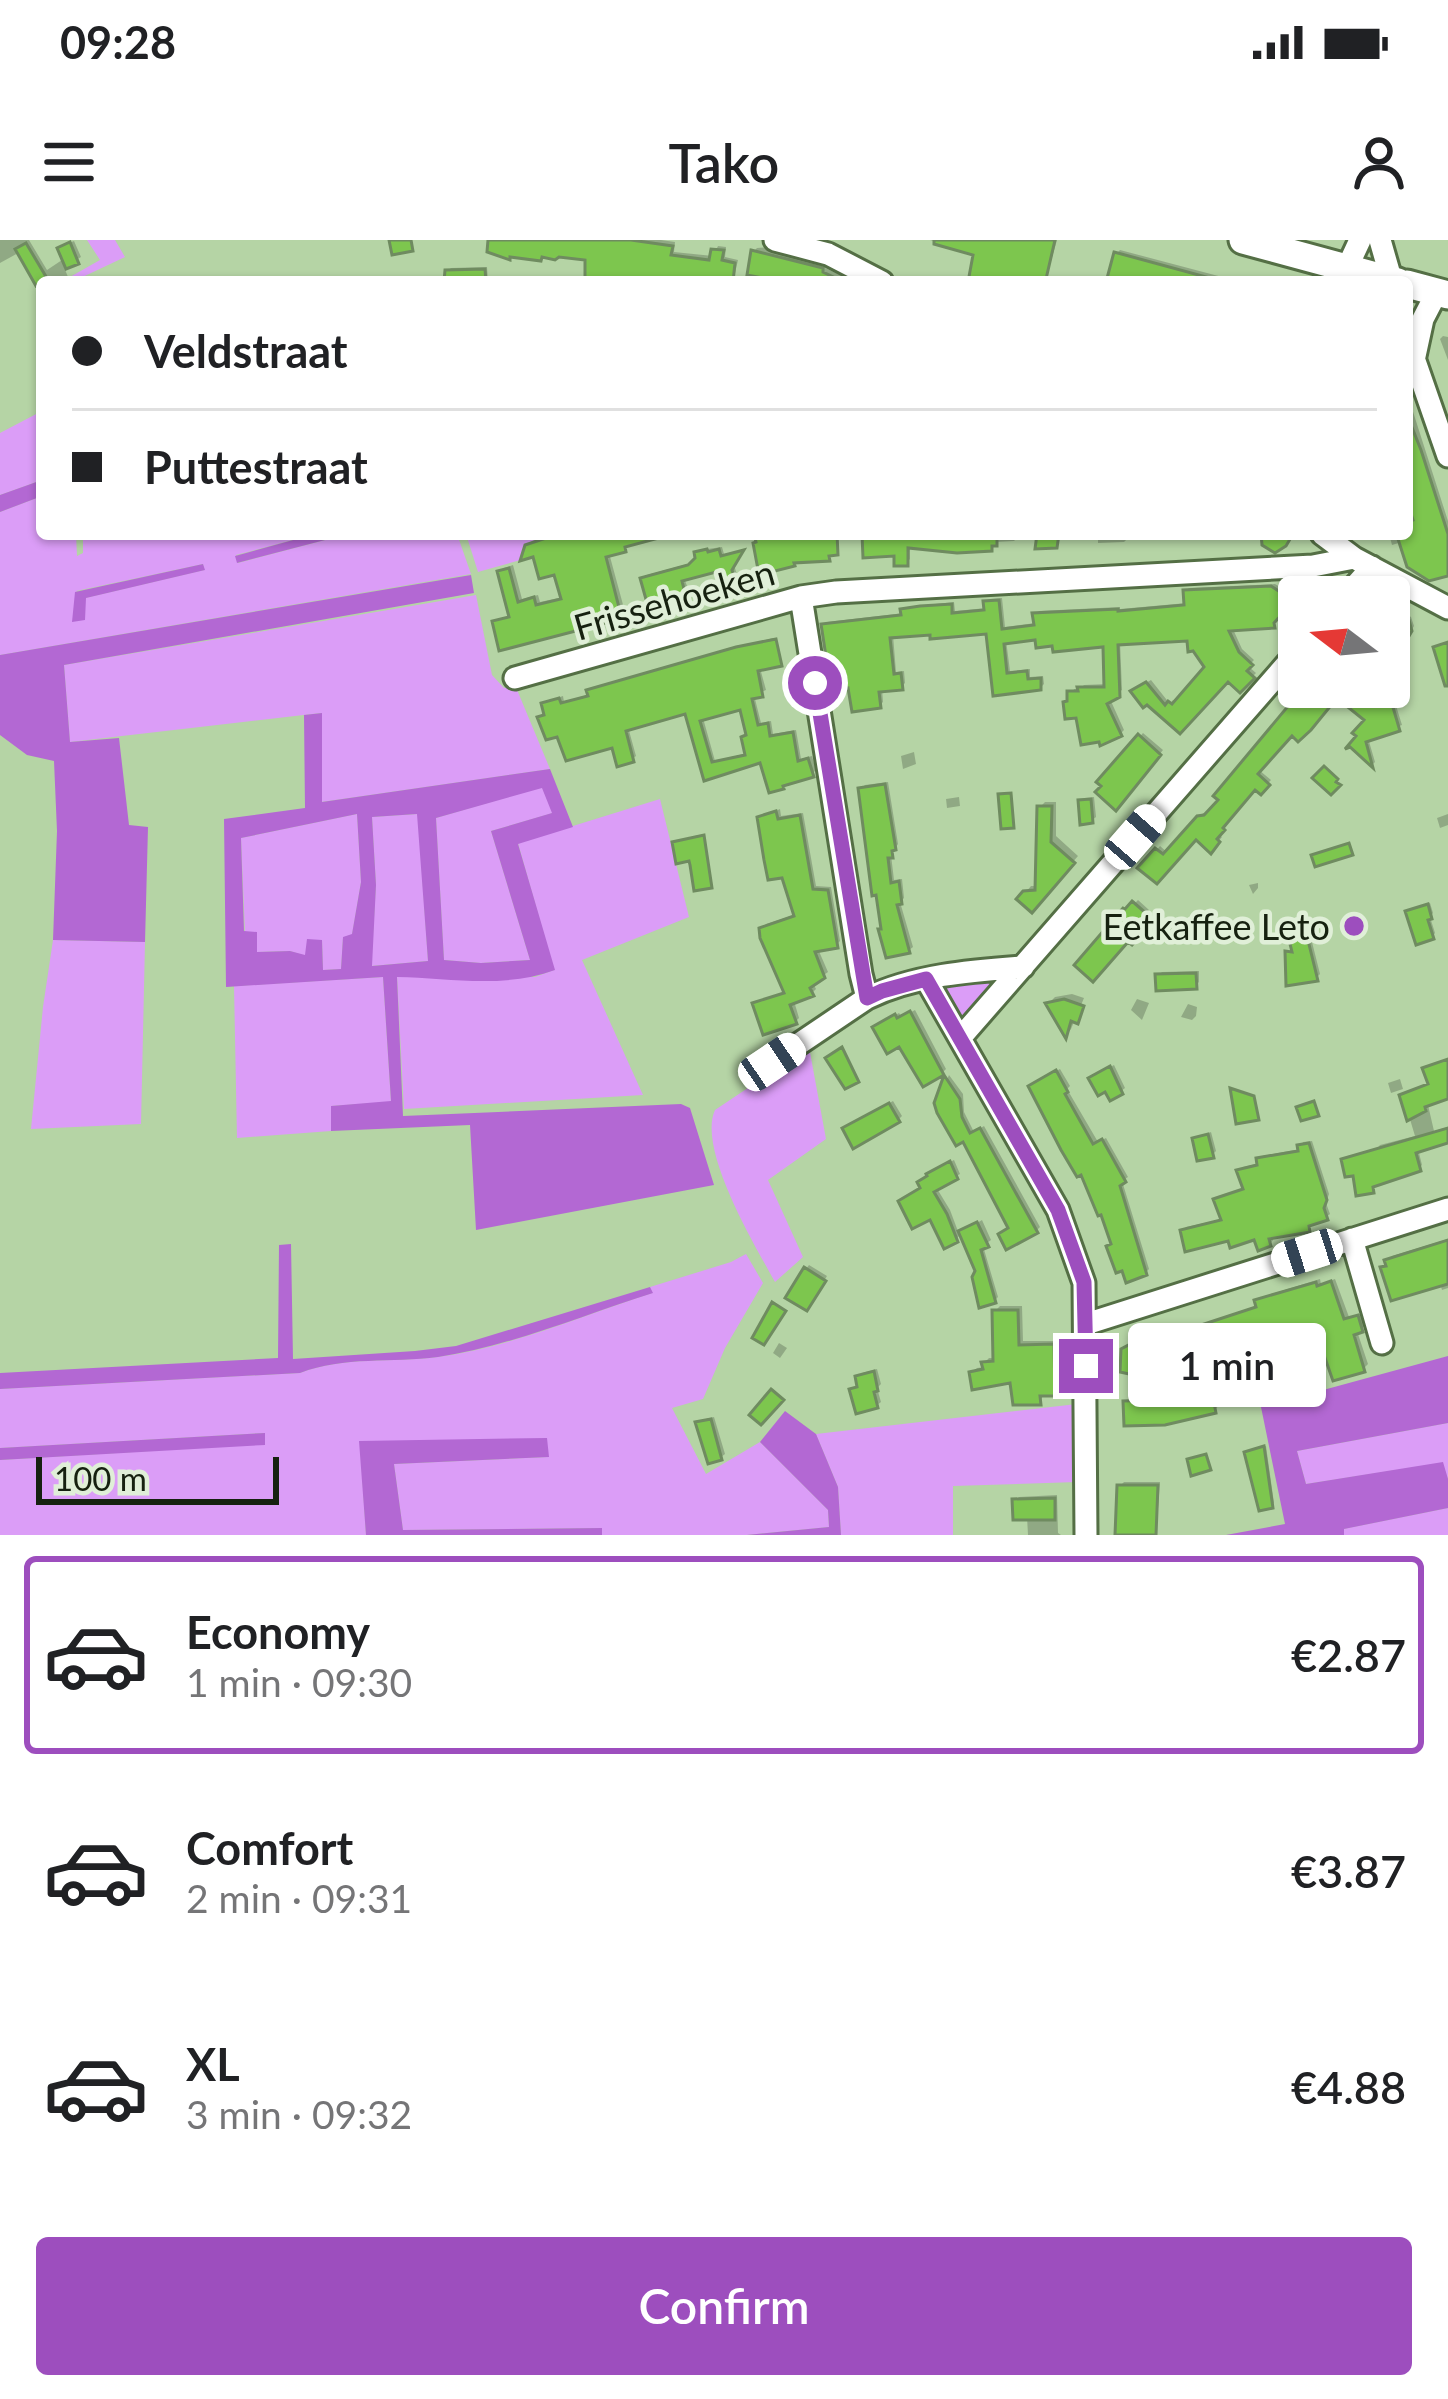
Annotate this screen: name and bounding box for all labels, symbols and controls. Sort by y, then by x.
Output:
text: 09:28 [60,15,176,69]
icon: menu [36,129,102,195]
icon: person [1346,129,1412,195]
text: Tako [669,130,779,195]
text: Veldstraat [144,324,348,378]
text: Puttestraat [144,440,368,494]
street label: Frissehoeken [569,549,779,649]
north arrow [1278,576,1410,708]
map controls [1278,576,1410,708]
route start [788,656,842,710]
car [1098,798,1172,876]
place label: Eetkaffee Leto [1102,904,1330,948]
marker: Eetkaffee Leto [1341,913,1367,939]
car [732,1027,812,1097]
car [1267,1225,1347,1281]
callout: 1 min [1128,1324,1326,1408]
route end [1059,1339,1113,1393]
text: 1 min [1179,1342,1275,1388]
scale bar [36,1451,279,1504]
text: 100 m [54,1458,147,1498]
icon: car [42,1601,150,1709]
text: Economy [186,1605,370,1659]
text: €2.87 [1291,1628,1406,1682]
text: 1 min · 09:30 [186,1659,412,1705]
icon: car [42,1817,150,1925]
text: Comfort [186,1821,353,1875]
text: €3.87 [1291,1844,1406,1898]
text: 2 min · 09:31 [186,1875,412,1921]
icon: car [42,2033,150,2141]
text: XL [186,2037,240,2091]
text: €4.88 [1291,2060,1406,2114]
text: 3 min · 09:32 [186,2091,412,2137]
button: Confirm [36,2237,1412,2375]

